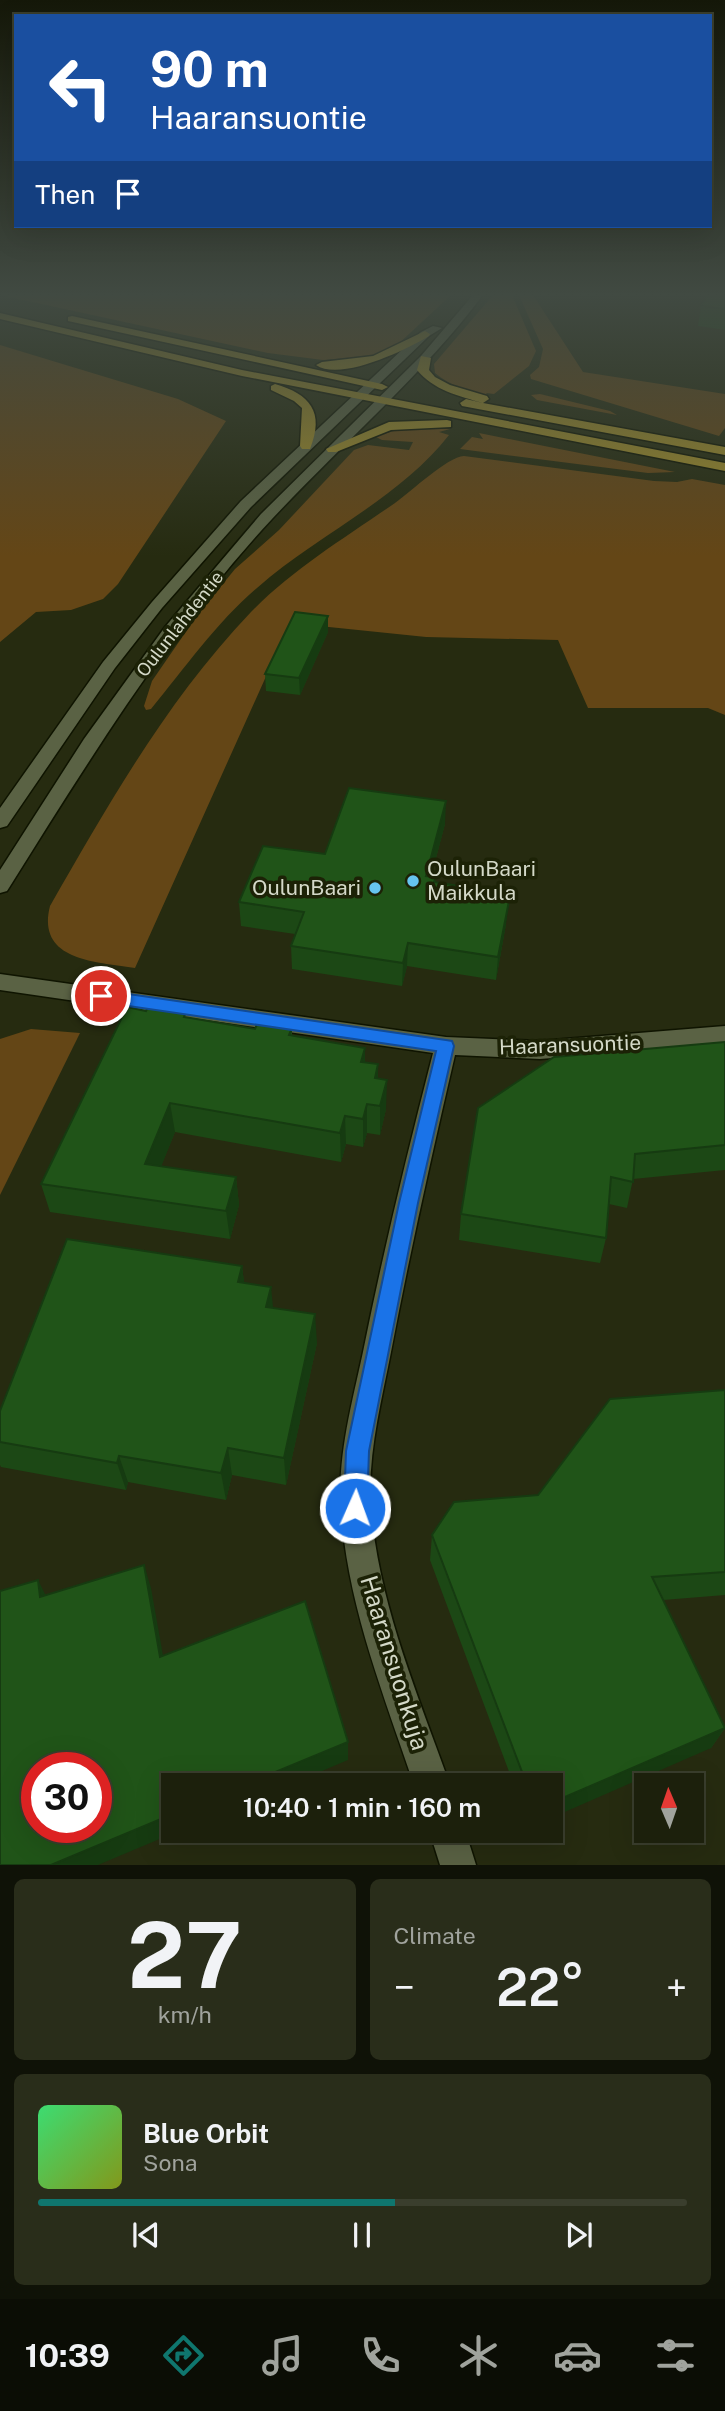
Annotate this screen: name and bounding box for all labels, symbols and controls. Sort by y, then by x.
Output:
text: 90 m [150,40,269,98]
icon: left [35,42,126,133]
text: Haaransuontie [150,99,367,136]
icon: arrive [109,175,147,213]
text: Then [35,179,95,210]
street label: Oulunlahdentie [132,567,227,681]
place label: OulunBaari Maikkula [427,856,536,905]
marker: OulunBaari Maikkula [405,873,421,889]
place label: OulunBaari [252,875,361,900]
marker: OulunBaari [367,880,383,896]
pin [71,966,131,1026]
icon: arrive [82,977,120,1015]
street label: Haaransuontie [498,1030,642,1059]
position arrow [318,1471,392,1545]
street label: Haaransuonkuja [355,1572,435,1753]
speed limit sign: 30 [21,1752,112,1843]
north arrow [634,1773,704,1843]
map controls [634,1773,704,1843]
text: 10:40 · 1 min · 160 m [243,1792,481,1823]
text: 27 [127,1902,242,2008]
text: Climate [394,1922,476,1949]
text: 22° [496,1957,585,2018]
text: − [394,1965,415,2010]
text: + [666,1965,687,2010]
text: km/h [158,2001,212,2028]
text: Blue Orbit [143,2118,269,2149]
text: Sona [143,2149,197,2176]
icon: previous [127,2216,165,2254]
icon: pause [343,2216,381,2254]
icon: next [560,2216,598,2254]
icon: directions [159,2331,208,2380]
icon: music [258,2331,307,2380]
icon: phone [356,2331,405,2380]
icon: climate [454,2331,503,2380]
icon: car [553,2331,602,2380]
icon: filters [651,2331,700,2380]
text: 10:39 [25,2337,110,2374]

